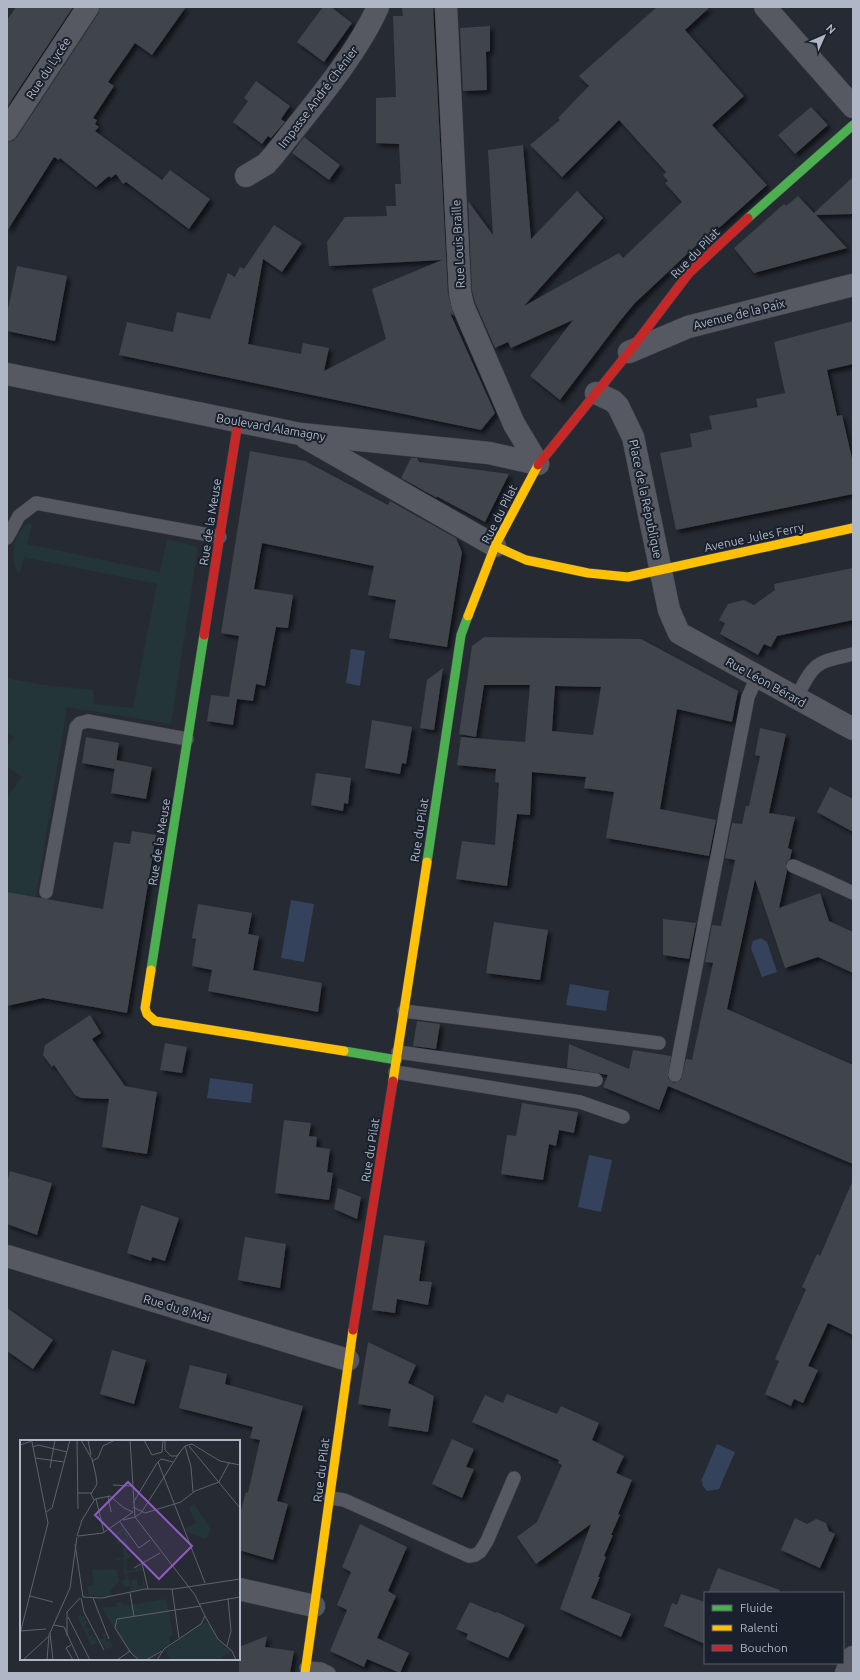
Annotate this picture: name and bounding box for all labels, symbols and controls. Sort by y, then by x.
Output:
north arrow [804,16,844,56]
text: N [824,22,838,36]
street label: Rue du Lycée [23,35,73,101]
street label: Impasse André Chénier [276,43,361,150]
street label: Rue Louis Braille [449,199,467,289]
street label: Rue du Pilat [668,225,722,281]
street label: Avenue de la Paix [692,296,786,332]
street label: Boulevard Alamagny [215,411,327,443]
street label: Place de la République [627,438,665,560]
street label: Rue de la Meuse [197,478,223,566]
street label: Rue du Pilat [479,482,520,546]
street label: Avenue Jules Ferry [703,520,805,554]
street label: Rue Léon Bérard [724,655,808,709]
street label: Rue du Pilat [408,797,431,863]
street label: Rue de la Meuse [146,798,172,886]
street label: Rue du Pilat [359,1117,382,1183]
street label: Rue du 8 Mai [142,1292,212,1324]
street label: Rue du Pilat [311,1437,331,1503]
inset map [20,1440,240,1660]
legend [704,1592,844,1664]
text: Fluide [740,1601,773,1614]
text: Ralenti [740,1621,778,1634]
text: Bouchon [740,1641,788,1654]

